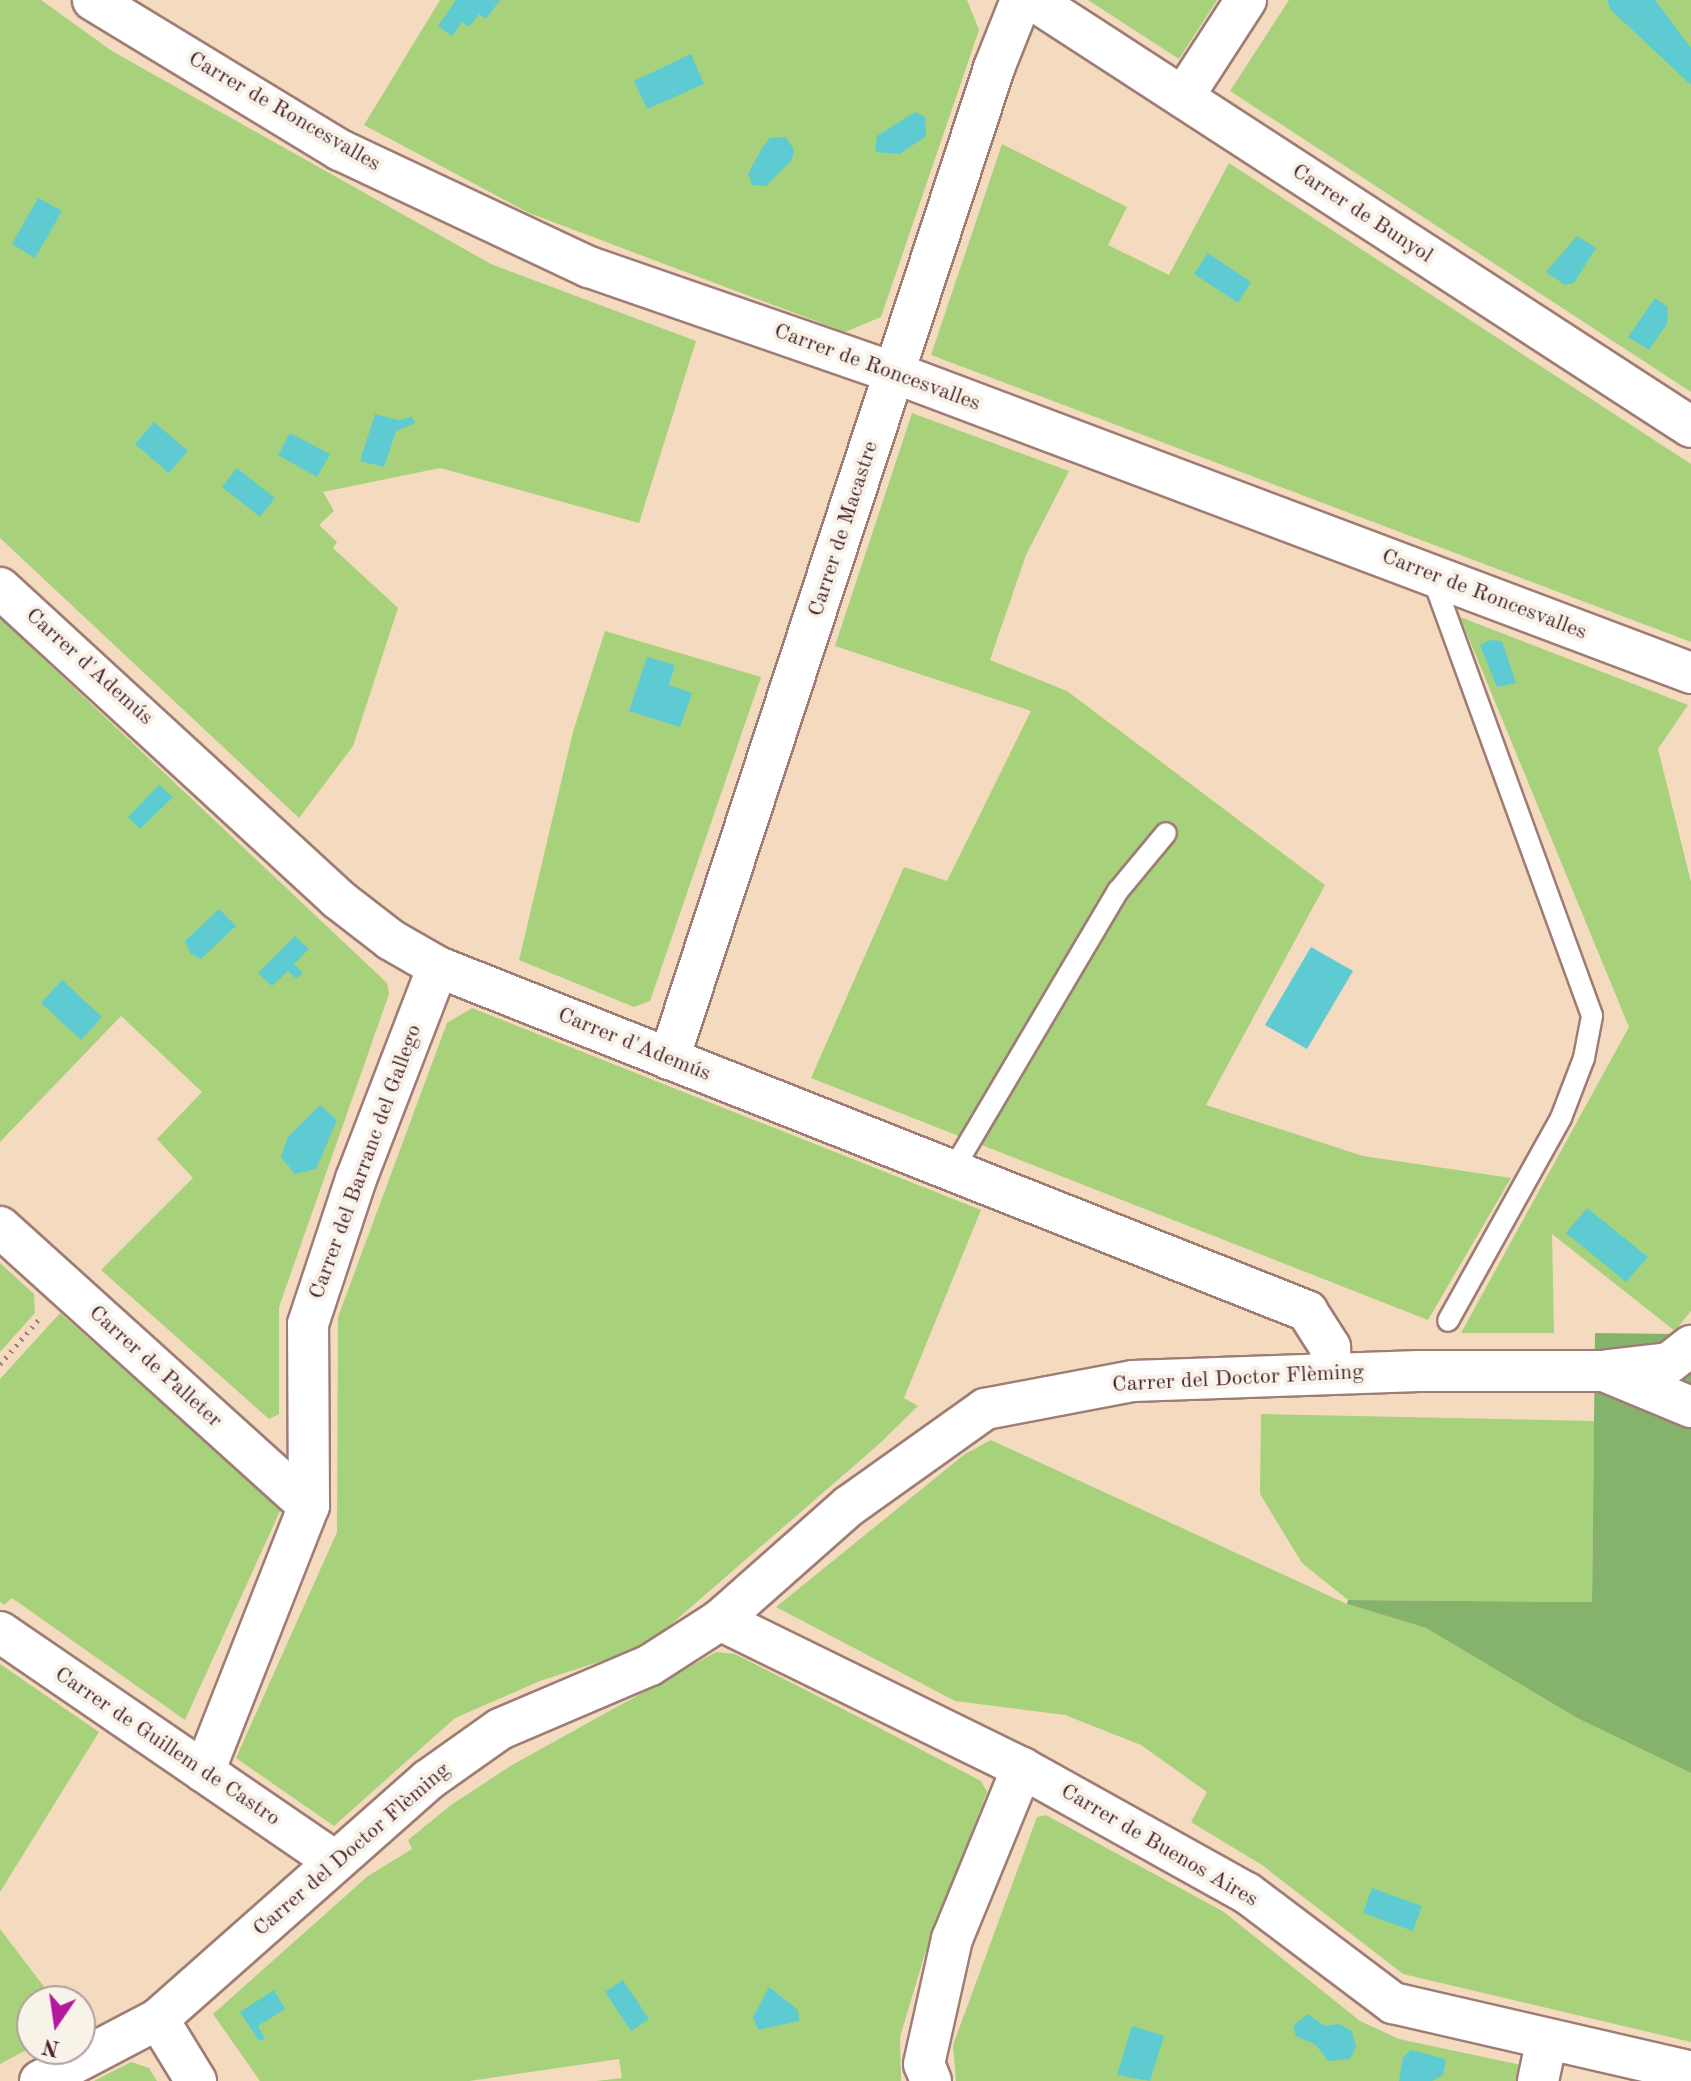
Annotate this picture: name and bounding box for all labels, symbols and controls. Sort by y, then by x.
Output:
street label: Carrer de Roncesvalles [183,46,385,178]
street label: Carrer de Bunyol [1286,159,1438,269]
street label: Carrer de Roncesvalles [770,318,984,418]
street label: Carrer de Macastre [803,438,885,620]
street label: Carrer de Roncesvalles [1378,544,1590,646]
street label: Carrer d'Ademús [20,603,158,731]
street label: Carrer d'Ademús [554,1002,714,1088]
street label: Carrer del Barranc del Gallego [304,1021,428,1303]
street label: Carrer de Palleter [83,1300,227,1434]
street label: Carrer del Doctor Flèming [1111,1359,1365,1399]
street label: Carrer de Guillem de Castro [49,1662,285,1832]
street label: Carrer del Doctor Flèming [248,1757,456,1943]
street label: Carrer de Buenos Aires [1056,1779,1262,1913]
north arrow [16,1985,96,2065]
text: N [40,2034,62,2059]

